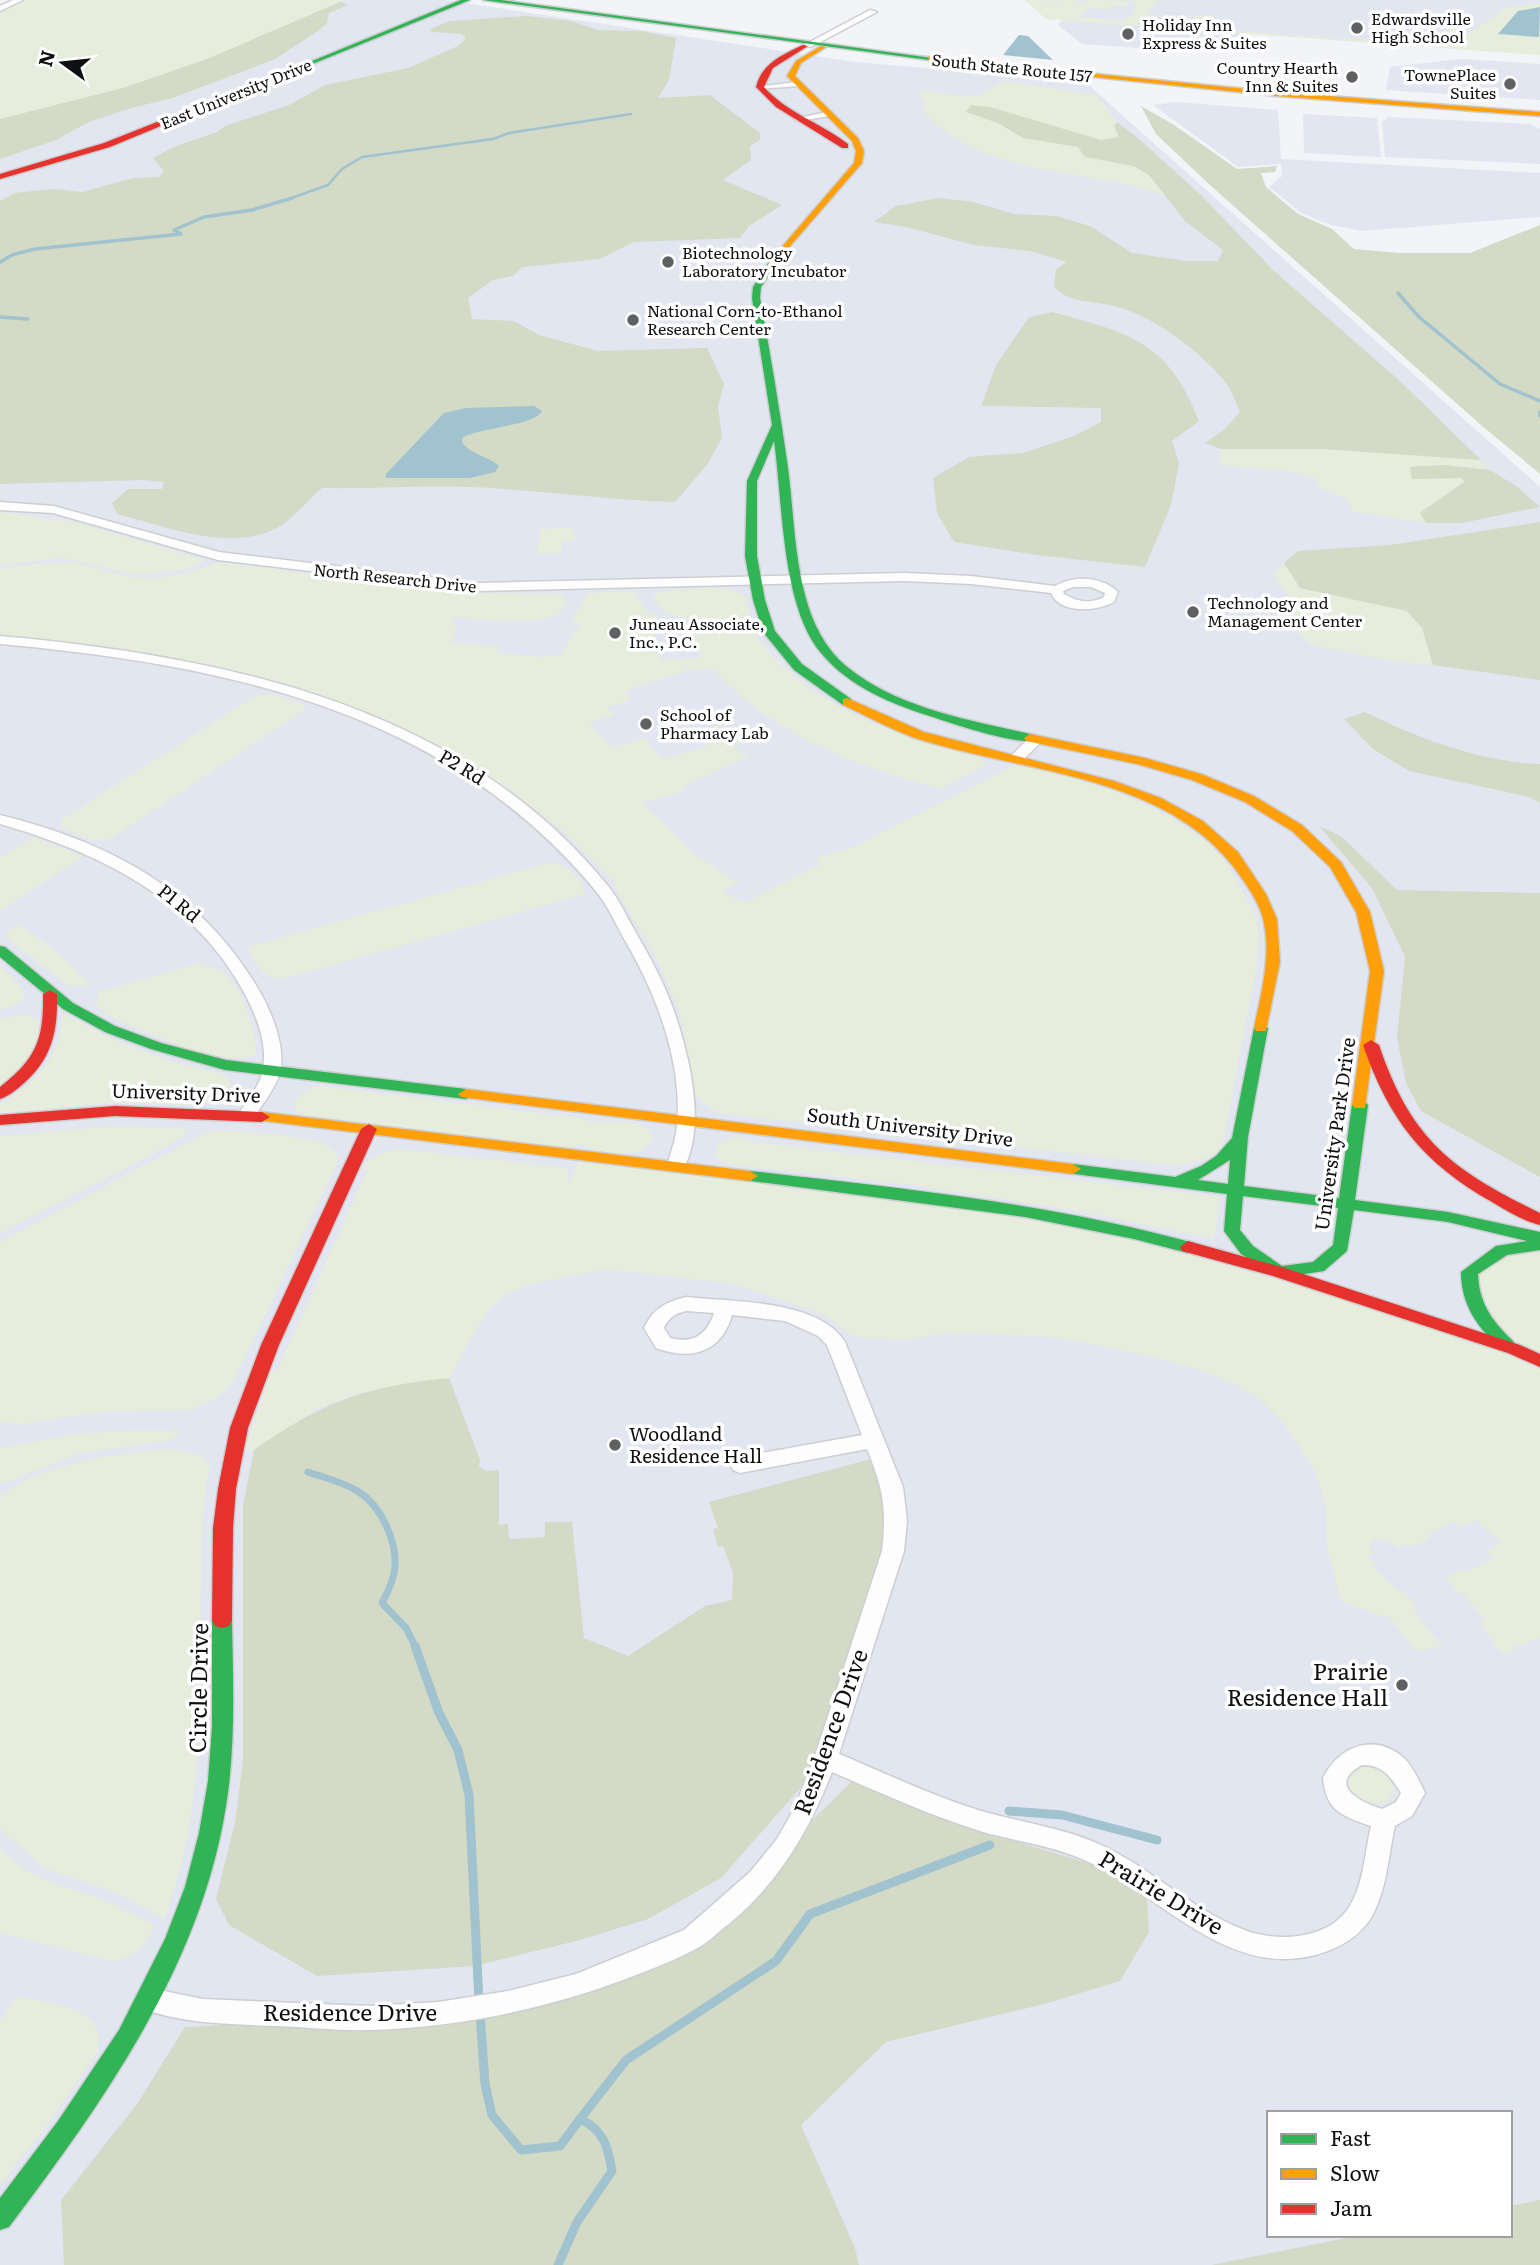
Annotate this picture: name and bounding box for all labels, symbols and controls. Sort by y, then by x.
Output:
place label: Edwardsville High School [1371,6,1471,48]
place label: Holiday Inn Express & Suites [1142,12,1266,54]
marker: Edwardsville High School [1349,20,1365,36]
marker: Holiday Inn Express & Suites [1120,26,1136,42]
north arrow [28,28,98,98]
text: N [30,47,61,70]
street label: South State Route 157 [931,47,1094,87]
street label: East University Drive [156,52,315,134]
place label: Country Hearth Inn & Suites [1216,55,1338,97]
place label: TownePlace Suites [1404,62,1496,104]
marker: Country Hearth Inn & Suites [1344,69,1360,85]
marker: TownePlace Suites [1502,76,1518,92]
place label: Biotechnology Laboratory Incubator [682,240,847,282]
marker: Biotechnology Laboratory Incubator [660,254,676,270]
place label: National Corn-to-Ethanol Research Center [647,298,843,340]
marker: National Corn-to-Ethanol Research Center [625,312,641,328]
street label: North Research Drive [312,557,478,598]
place label: Technology and Management Center [1207,590,1362,632]
marker: Technology and Management Center [1185,604,1201,620]
place label: Juneau Associate, Inc., P.C. [629,611,765,653]
marker: Juneau Associate, Inc., P.C. [607,625,623,641]
place label: School of Pharmacy Lab [660,702,769,744]
marker: School of Pharmacy Lab [638,716,654,732]
street label: P2 Rd [434,741,491,791]
street label: P1 Rd [152,876,207,928]
street label: University Park Drive [1307,1035,1361,1232]
street label: University Drive [111,1075,261,1109]
street label: South University Drive [806,1099,1015,1153]
place label: Woodland Residence Hall [629,1419,762,1469]
marker: Woodland Residence Hall [607,1437,623,1453]
street label: Circle Drive [179,1623,215,1753]
street label: Residence Drive [783,1643,875,1819]
place label: Prairie Residence Hall [1227,1653,1388,1713]
marker: Prairie Residence Hall [1394,1677,1410,1693]
street label: Prairie Drive [1093,1841,1231,1942]
street label: Residence Drive [263,1994,437,2028]
legend [1267,2111,1512,2237]
text: Fast [1330,2121,1371,2152]
text: Slow [1330,2156,1380,2187]
text: Jam [1330,2191,1372,2222]

